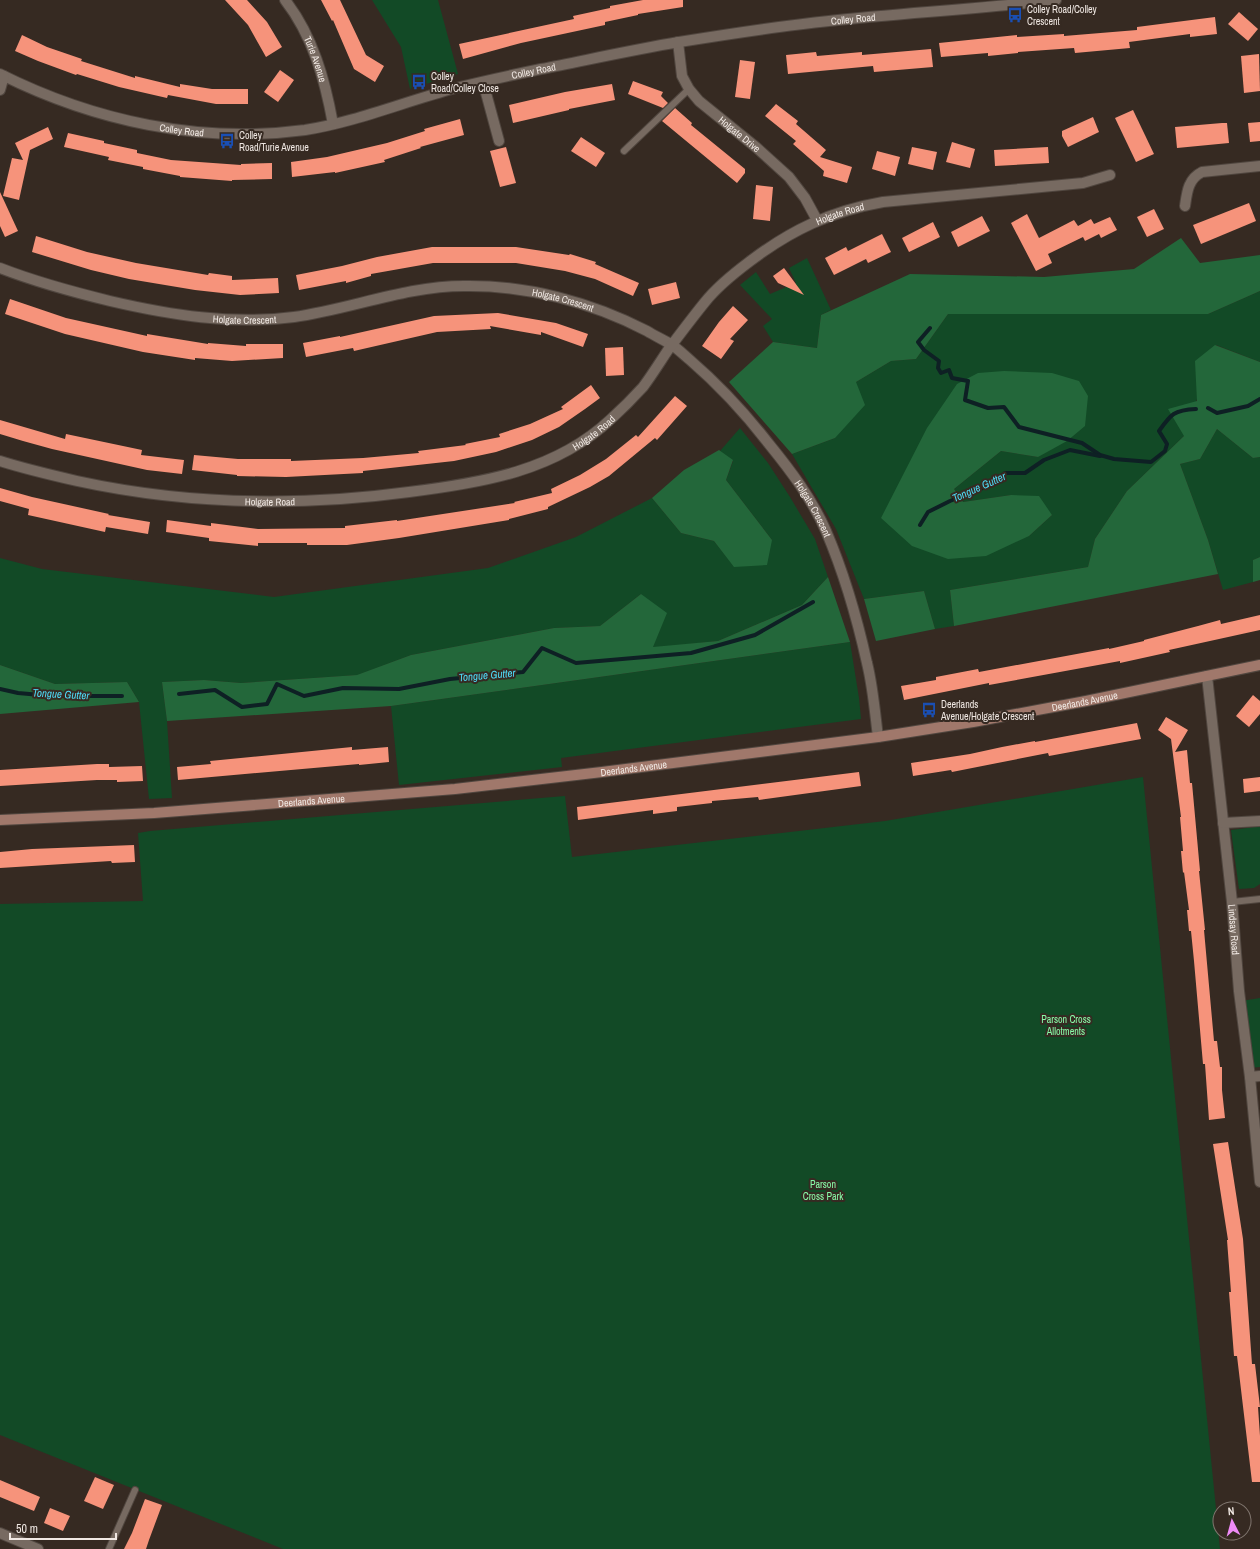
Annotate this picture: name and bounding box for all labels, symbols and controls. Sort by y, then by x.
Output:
place label: Colley Road/Colley Crescent [1027,3,1098,28]
bus stop icon: Colley Road/Colley Crescent [1006,6,1024,24]
street label: Colley Road [830,10,876,27]
street label: Turie Avenue [301,34,330,84]
street label: Colley Road [510,60,557,82]
place label: Colley Road/Colley Close [431,70,499,95]
bus stop icon: Colley Road/Colley Close [410,73,428,91]
street label: Holgate Drive [716,113,764,155]
street label: Colley Road [158,120,204,139]
place label: Colley Road/Turie Avenue [239,129,309,154]
bus stop icon: Colley Road/Turie Avenue [218,132,236,150]
street label: Holgate Road [814,200,865,228]
street label: Holgate Crescent [531,285,596,314]
street label: Holgate Crescent [212,312,277,326]
street label: Holgate Road [570,412,618,453]
water label: Tongue Gutter [950,469,1009,505]
street label: Holgate Crescent [792,477,835,539]
street label: Holgate Road [245,495,295,508]
water label: Tongue Gutter [458,665,517,684]
water label: Tongue Gutter [32,686,91,703]
street label: Deerlands Avenue [1051,688,1119,714]
place label: Deerlands Avenue/Holgate Crescent [940,698,1035,723]
bus stop icon: Deerlands Avenue/Holgate Crescent [920,701,938,719]
street label: Deerlands Avenue [600,757,668,779]
street label: Deerlands Avenue [277,791,346,810]
street label: Lindsay Road [1226,904,1243,955]
park label: Parson Cross Allotments [1041,1013,1091,1038]
park label: Parson Cross Park [803,1178,844,1203]
north arrow [1212,1501,1252,1541]
text: N [1227,1504,1235,1518]
scale bar [10,1515,116,1541]
text: 50 m [16,1521,38,1537]

